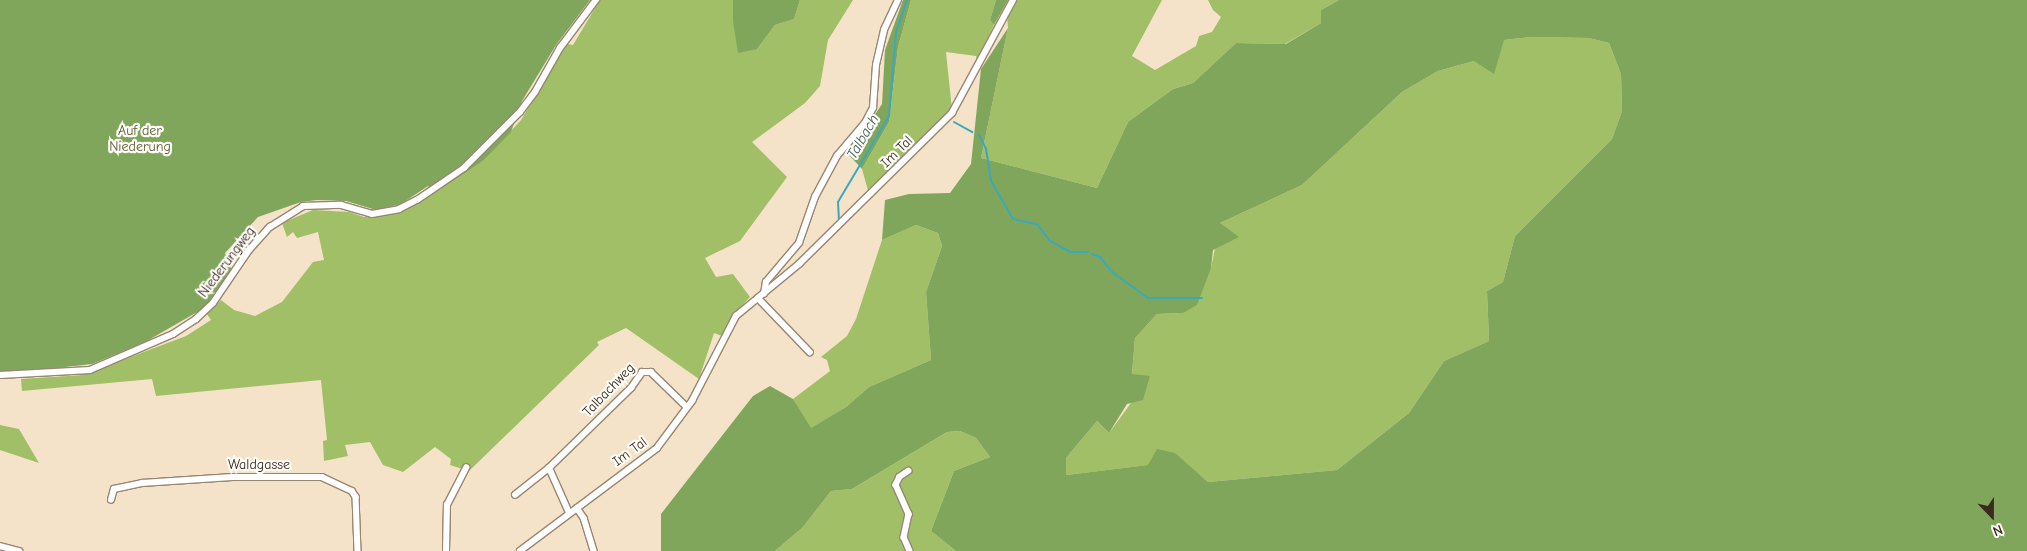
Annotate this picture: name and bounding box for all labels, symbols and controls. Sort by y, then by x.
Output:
water label: Talbach [843,111,883,163]
park label: Auf der Niederung [109,123,171,156]
street label: Im Tal [878,133,916,171]
street label: Niederungweg [195,223,259,301]
street label: Talbachweg [579,360,639,420]
street label: Im Tal [610,434,650,470]
street label: Waldgasse [228,457,290,473]
north arrow [1967,491,2017,541]
text: N [1990,521,2005,540]

